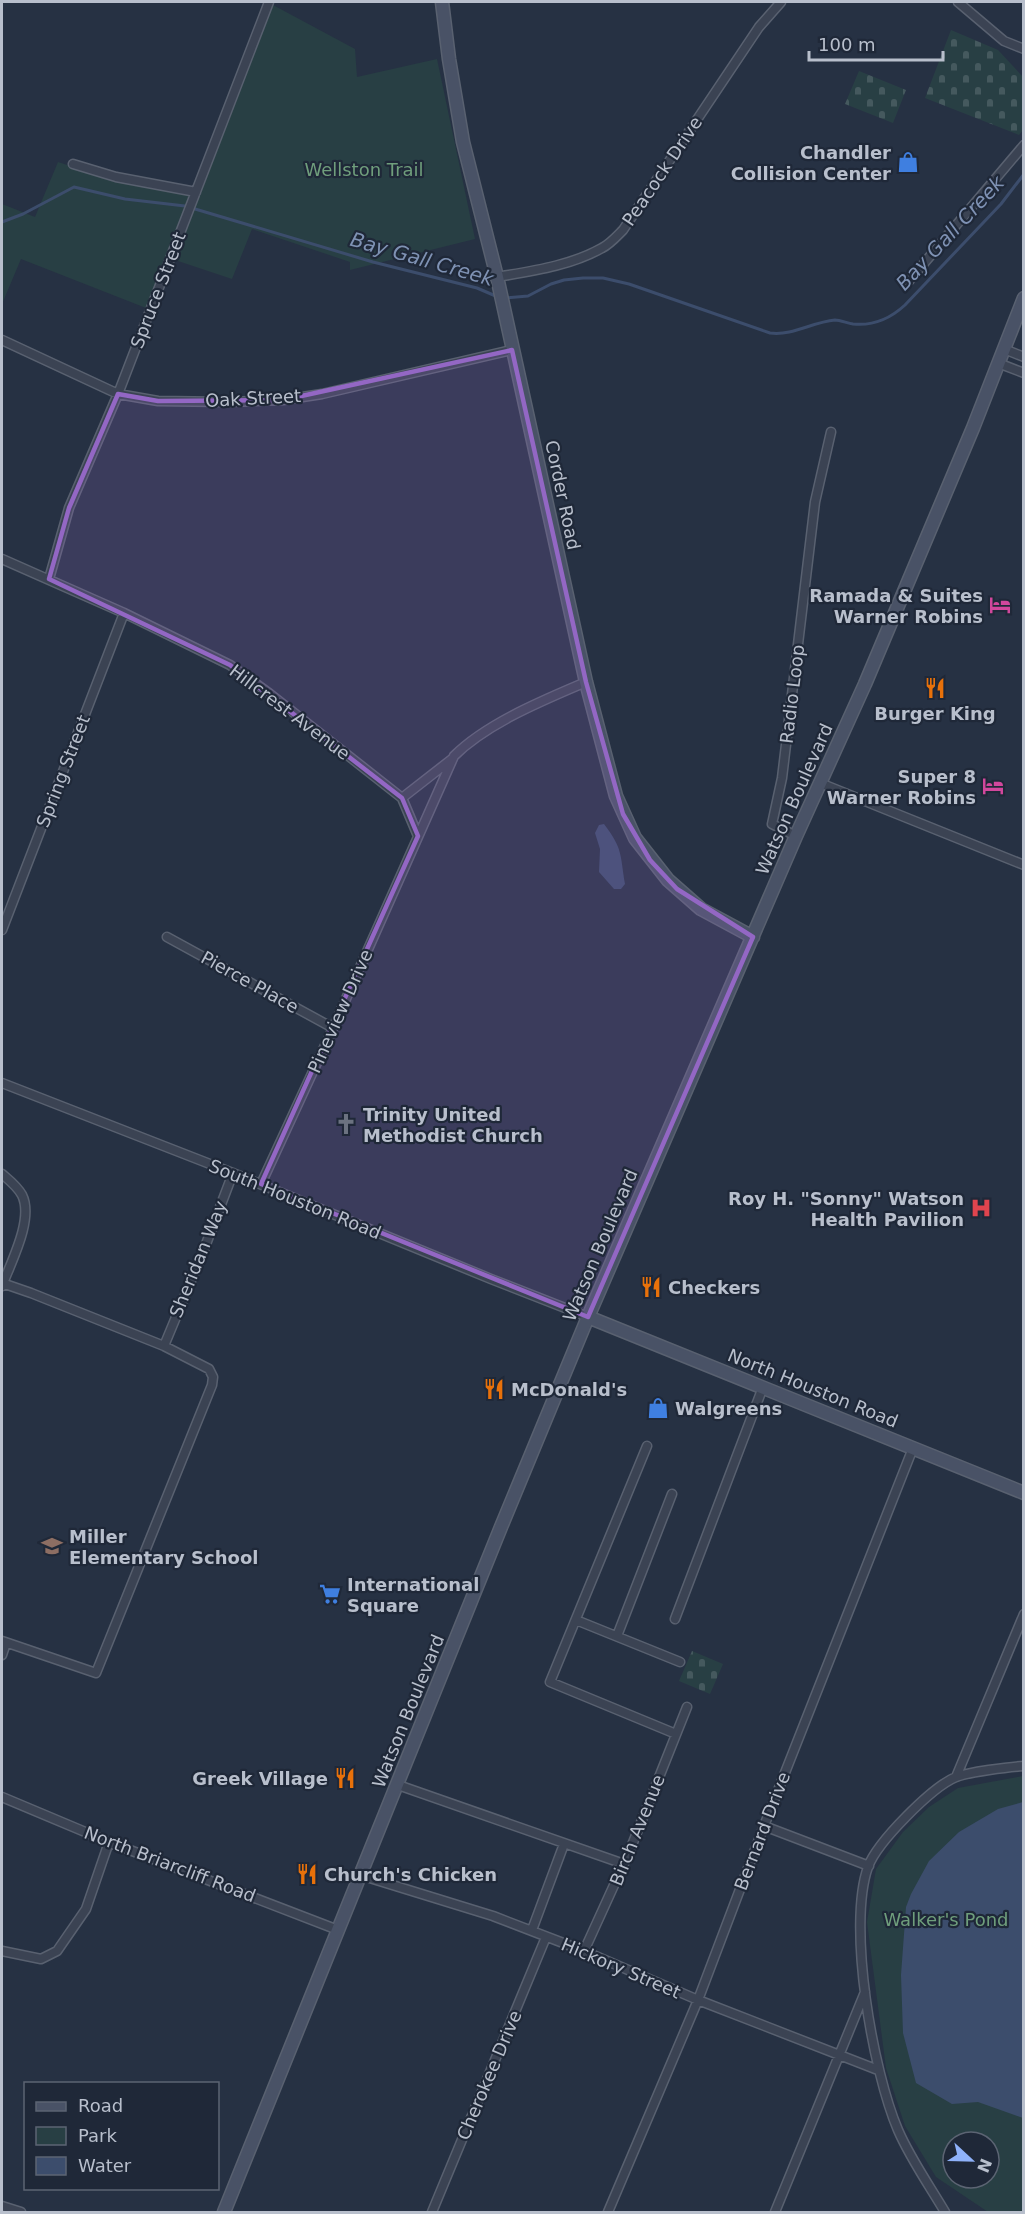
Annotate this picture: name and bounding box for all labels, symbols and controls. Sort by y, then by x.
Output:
scale bar [809,24,942,62]
text: 100 m [818,34,876,55]
street label: Peacock Drive [618,112,706,230]
place label: Chandler Collision Center [731,142,891,184]
shop icon: Chandler Collision Center [896,150,920,174]
park label: Wellston Trail [304,159,424,180]
water label: Bay Gall Creek [891,170,1010,295]
water label: Bay Gall Creek [348,227,498,291]
street label: Spruce Street [126,229,190,351]
street label: Oak Street [204,385,302,411]
street label: Corder Road [541,438,585,552]
place label: Ramada & Suites Warner Robins [809,585,983,627]
hotel icon: Ramada & Suites Warner Robins [988,593,1012,617]
street label: Radio Loop [776,643,808,745]
street label: Hillcrest Avenue [226,660,354,764]
restaurant icon: Burger King [923,676,947,700]
place label: Burger King [874,703,996,724]
street label: Spring Street [32,712,94,830]
street label: Watson Boulevard [751,720,837,878]
place label: Super 8 Warner Robins [827,766,976,808]
hotel icon: Super 8 Warner Robins [981,774,1005,798]
street label: Pineview Drive [303,946,377,1076]
street label: Pierce Place [198,947,302,1017]
place label: Trinity United Methodist Church [363,1104,543,1146]
church icon: Trinity United Methodist Church [334,1112,358,1136]
street label: South Houston Road [206,1155,384,1243]
street label: Watson Boulevard [558,1166,642,1324]
place label: Roy H. "Sonny" Watson Health Pavilion [728,1188,964,1230]
hospital icon: Roy H. "Sonny" Watson Health Pavilion [969,1196,993,1220]
street label: Sheridan Way [165,1197,231,1321]
restaurant icon: Checkers [639,1275,663,1299]
place label: Checkers [668,1277,760,1298]
street label: North Houston Road [725,1344,901,1432]
restaurant icon: McDonald's [482,1377,506,1401]
place label: McDonald's [511,1379,627,1400]
shop icon: Walgreens [646,1396,670,1420]
place label: Walgreens [675,1398,782,1419]
place label: Miller Elementary School [69,1526,258,1568]
school or university icon: Miller Elementary School [40,1534,64,1558]
place label: International Square [347,1574,479,1616]
supermarket icon: International Square [318,1582,342,1606]
street label: Watson Boulevard [368,1631,448,1791]
restaurant icon: Greek Village [333,1766,357,1790]
place label: Greek Village [192,1768,328,1789]
street label: Bernard Drive [730,1769,794,1893]
street label: Birch Avenue [605,1771,669,1889]
street label: North Briarcliff Road [81,1822,259,1906]
restaurant icon: Church's Chicken [295,1862,319,1886]
place label: Church's Chicken [324,1864,497,1885]
park label: Walker's Pond [883,1909,1009,1930]
street label: Hickory Street [558,1933,684,2003]
street label: Cherokee Drive [452,2007,526,2143]
legend [24,2082,219,2190]
text: Road [78,2095,123,2116]
text: Park [78,2125,117,2146]
north arrow [941,2130,1001,2190]
text: Water [78,2155,132,2176]
text: N [973,2156,996,2175]

